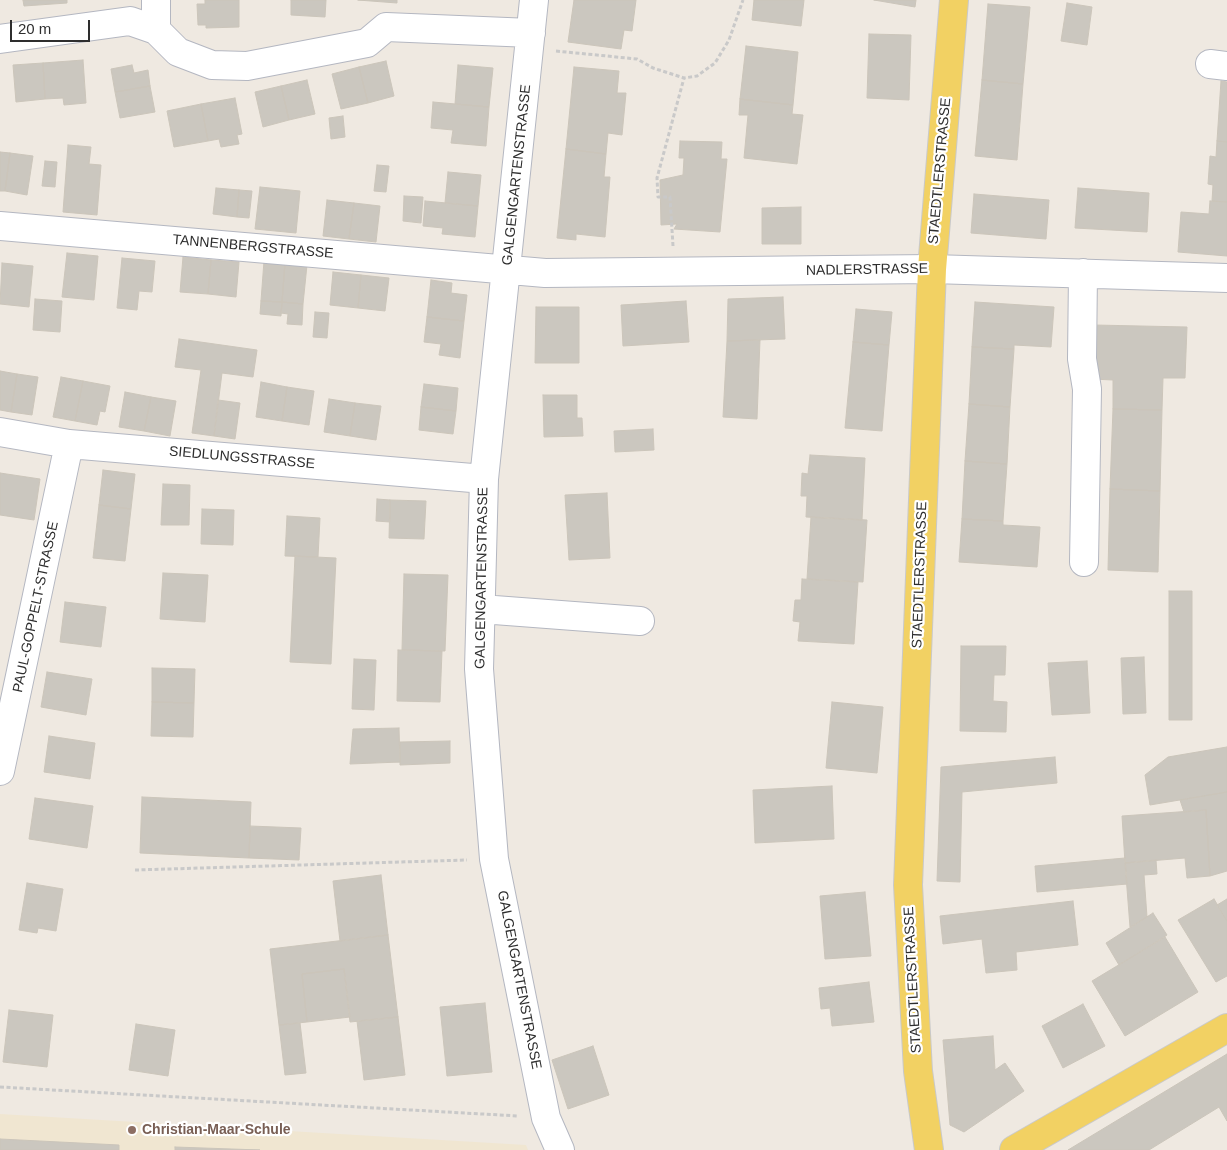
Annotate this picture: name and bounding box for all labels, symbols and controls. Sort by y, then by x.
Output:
scale bar [12,10,92,42]
text: 20 m [18,20,51,37]
street label: GALGENGARTENSTRASSE [499,84,535,266]
street label: STAEDTLERSTRASSE [925,97,955,245]
street label: TANNENBERGSTRASSE [172,232,334,262]
street label: NADLERSTRASSE [806,261,928,279]
street label: SIEDLUNGSSTRASSE [168,443,316,473]
street label: GALGENGARTENSTRASSE [472,487,492,669]
street label: STAEDTLERSTRASSE [909,501,931,649]
street label: PAUL-GOPPELT-STRASSE [10,520,62,694]
street label: GALGENGARTENSTRASSE [493,889,545,1071]
street label: STAEDTLERSTRASSE [901,906,925,1054]
place label: Christian-Maar-Schule [142,1122,291,1138]
marker: Christian-Maar-Schule [126,1124,138,1136]

